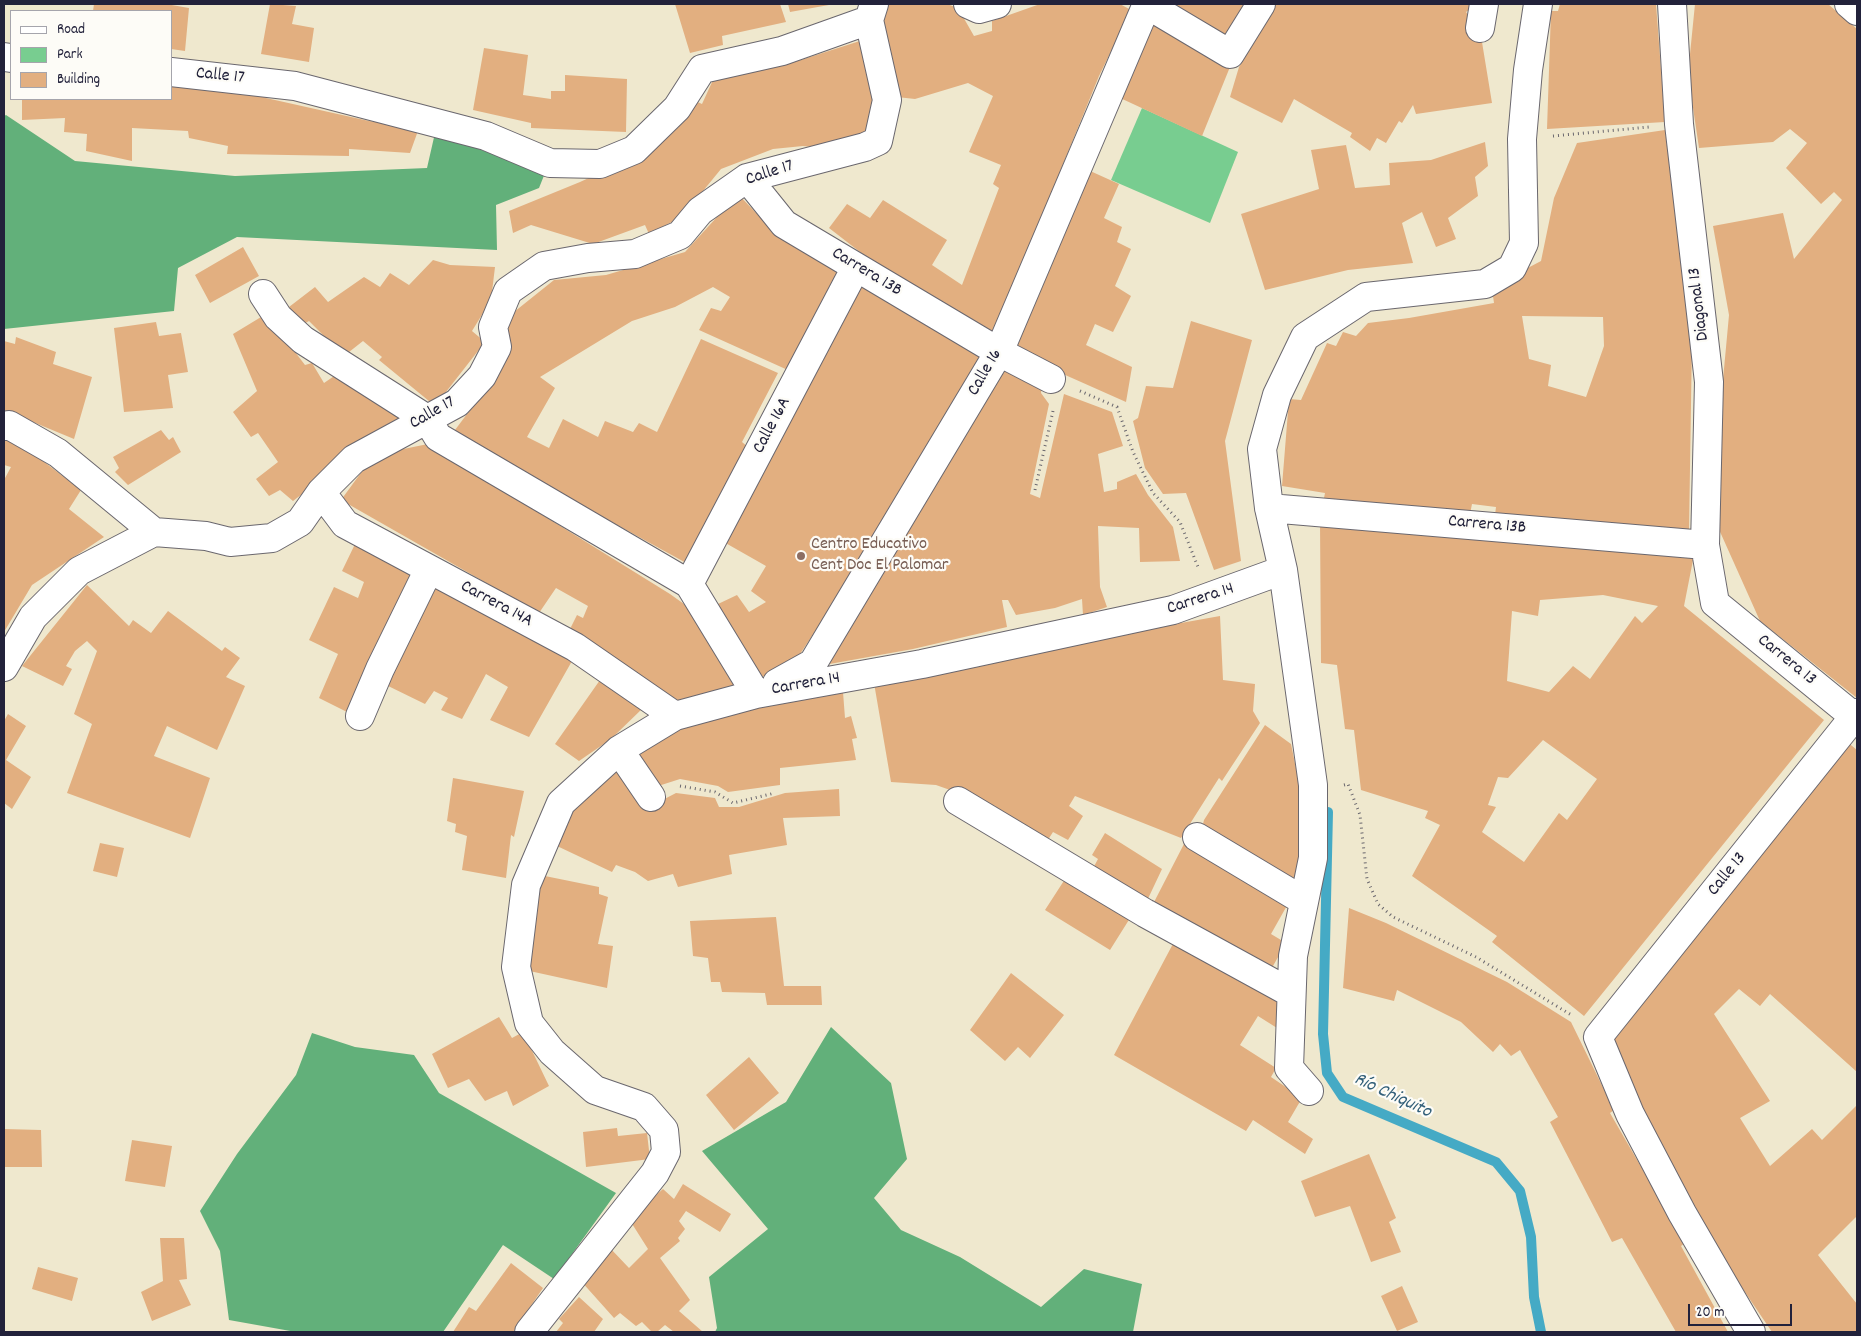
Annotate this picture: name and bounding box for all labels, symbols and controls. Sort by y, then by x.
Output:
legend [10,10,172,100]
text: Road [57,19,85,41]
text: Park [57,44,83,66]
street label: Calle 17 [195,64,245,90]
text: Building [57,69,100,91]
street label: Calle 17 [743,156,797,192]
street label: Carrera 13B [827,244,905,302]
street label: Diagonal 13 [1685,266,1715,342]
street label: Calle 16 [964,346,1008,400]
street label: Calle 17 [406,392,460,436]
street label: Calle 16A [749,394,797,458]
street label: Carrera 13B [1447,512,1527,540]
place label: Centro Educativo Cent Doc El Palomar [811,535,949,578]
marker: Centro Educativo Cent Doc El Palomar [795,550,807,562]
street label: Carrera 14A [456,577,536,633]
street label: Carrera 14 [1165,579,1237,621]
street label: Carrera 13 [1752,631,1820,691]
street label: Carrera 14 [770,668,842,702]
street label: Calle 13 [1704,849,1752,901]
water label: Río Chiquito [1350,1069,1434,1125]
scale bar [1691,1294,1795,1326]
text: 20 m [1696,1302,1724,1324]

